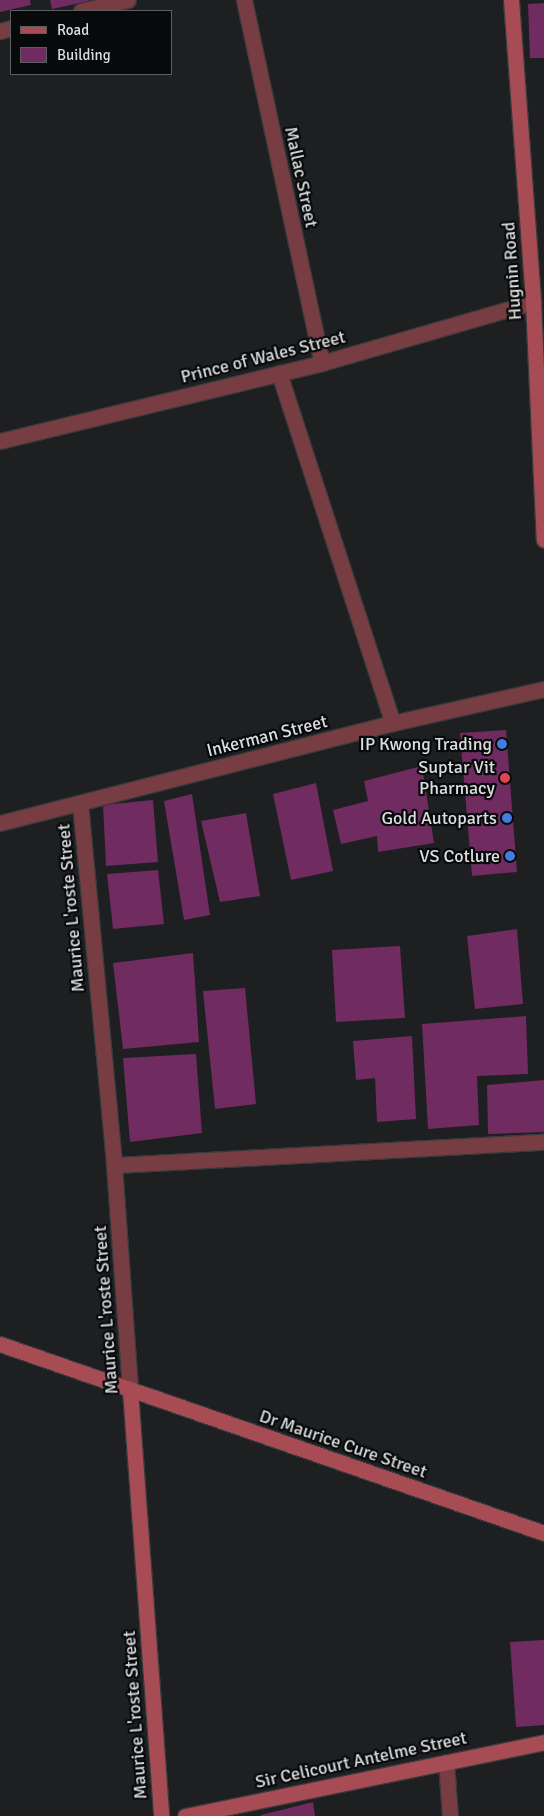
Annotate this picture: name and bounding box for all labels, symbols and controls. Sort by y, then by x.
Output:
legend [10,10,172,75]
text: Road [57,21,89,39]
text: Building [57,46,111,64]
street label: Mallac Street [280,125,322,229]
street label: Hugnin Road [498,221,526,321]
street label: Prince of Wales Street [179,326,347,388]
street label: Inkerman Street [204,711,330,761]
place label: IP Kwong Trading [360,733,492,755]
marker: IP Kwong Trading [496,738,508,750]
place label: Suptar Vit Pharmacy [418,757,495,800]
marker: Suptar Vit Pharmacy [499,772,511,784]
place label: Gold Autoparts [381,807,497,829]
marker: Gold Autoparts [501,812,513,824]
street label: Maurice L'roste Street [53,823,89,993]
place label: VS Cotlure [419,845,500,867]
marker: VS Cotlure [504,850,516,862]
street label: Maurice L'roste Street [89,1225,123,1395]
street label: Dr Maurice Cure Street [256,1405,430,1483]
street label: Maurice L'roste Street [118,1630,152,1800]
street label: Sir Celicourt Antelme Street [253,1727,469,1793]

